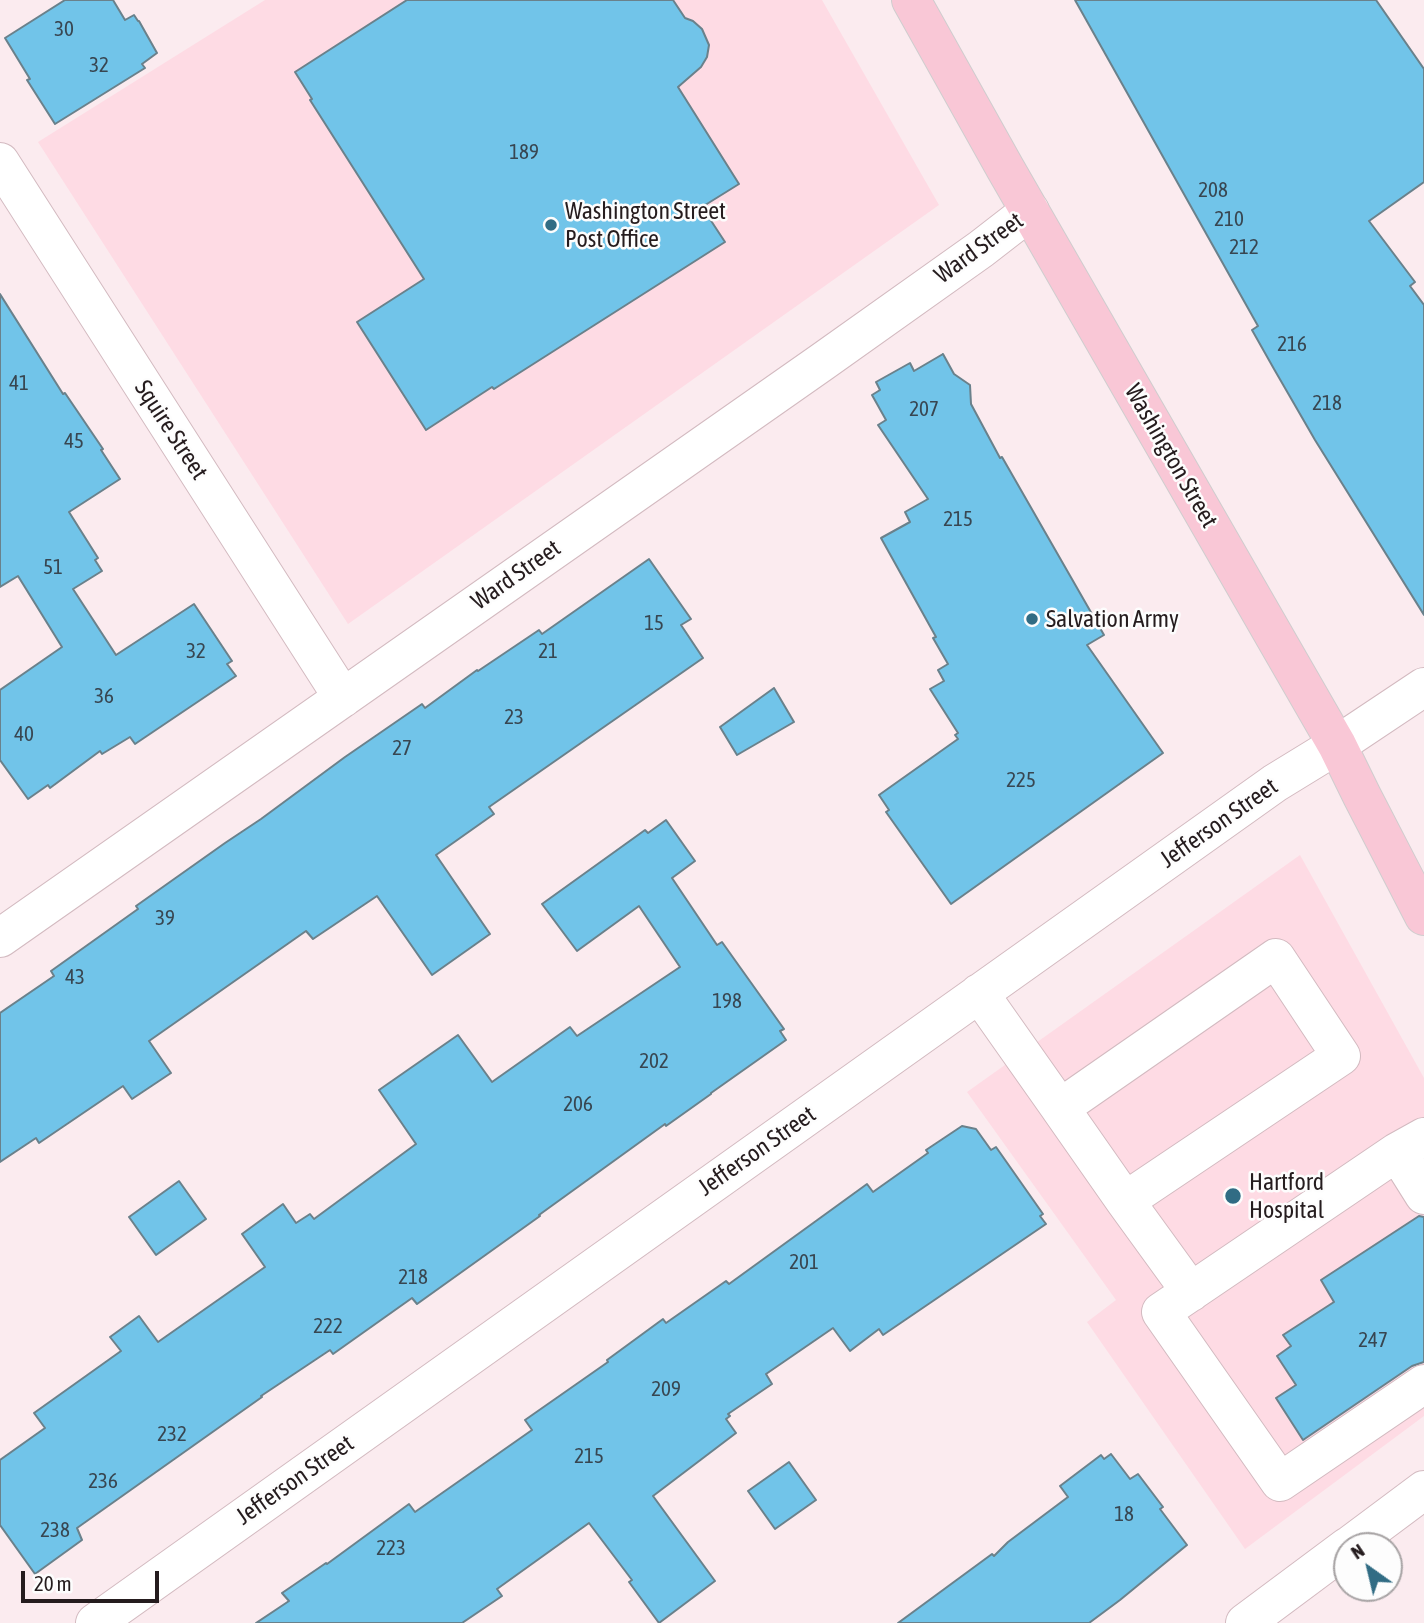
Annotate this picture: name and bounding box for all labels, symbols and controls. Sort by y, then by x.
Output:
house number: 30 [54,16,74,42]
house number: 32 [89,52,109,78]
house number: 189 [509,139,539,165]
house number: 208 [1198,177,1228,203]
place label: Washington Street Post Office [565,197,726,253]
street label: Ward Street [929,206,1029,290]
house number: 210 [1214,206,1244,232]
marker: Washington Street Post Office [543,217,559,233]
house number: 212 [1229,234,1259,260]
house number: 216 [1277,331,1307,357]
house number: 41 [9,370,29,396]
street label: Squire Street [128,375,214,485]
street label: Washington Street [1118,379,1224,533]
house number: 218 [1312,390,1342,416]
house number: 207 [909,396,939,422]
house number: 45 [64,428,84,454]
house number: 215 [943,506,973,532]
street label: Ward Street [466,534,566,616]
house number: 51 [43,554,63,580]
place label: Salvation Army [1046,605,1179,633]
house number: 15 [644,610,664,636]
marker: Salvation Army [1024,611,1040,627]
house number: 32 [186,638,206,664]
house number: 21 [538,638,558,664]
house number: 36 [94,683,114,709]
house number: 23 [504,704,524,730]
house number: 40 [14,721,34,747]
house number: 27 [392,735,412,761]
house number: 225 [1006,767,1036,793]
street label: Jefferson Street [1155,772,1283,874]
house number: 39 [155,905,175,931]
house number: 43 [65,964,85,990]
house number: 198 [712,988,742,1014]
house number: 202 [639,1048,669,1074]
house number: 206 [563,1091,593,1117]
street label: Jefferson Street [693,1100,821,1202]
place label: Hartford Hospital [1249,1168,1324,1224]
marker: Hartford Hospital [1223,1186,1243,1206]
house number: 201 [789,1249,819,1275]
house number: 218 [398,1264,428,1290]
house number: 222 [313,1313,343,1339]
house number: 247 [1358,1327,1388,1353]
house number: 209 [651,1376,681,1402]
house number: 232 [157,1421,187,1447]
street label: Jefferson Street [231,1429,359,1531]
house number: 215 [574,1443,604,1469]
house number: 236 [88,1468,118,1494]
house number: 18 [1114,1501,1134,1527]
house number: 238 [40,1517,70,1543]
north arrow [1333,1532,1403,1602]
house number: 223 [376,1535,406,1561]
text: N [1347,1539,1368,1564]
scale bar [24,1556,163,1600]
text: 20 m [34,1571,72,1595]

